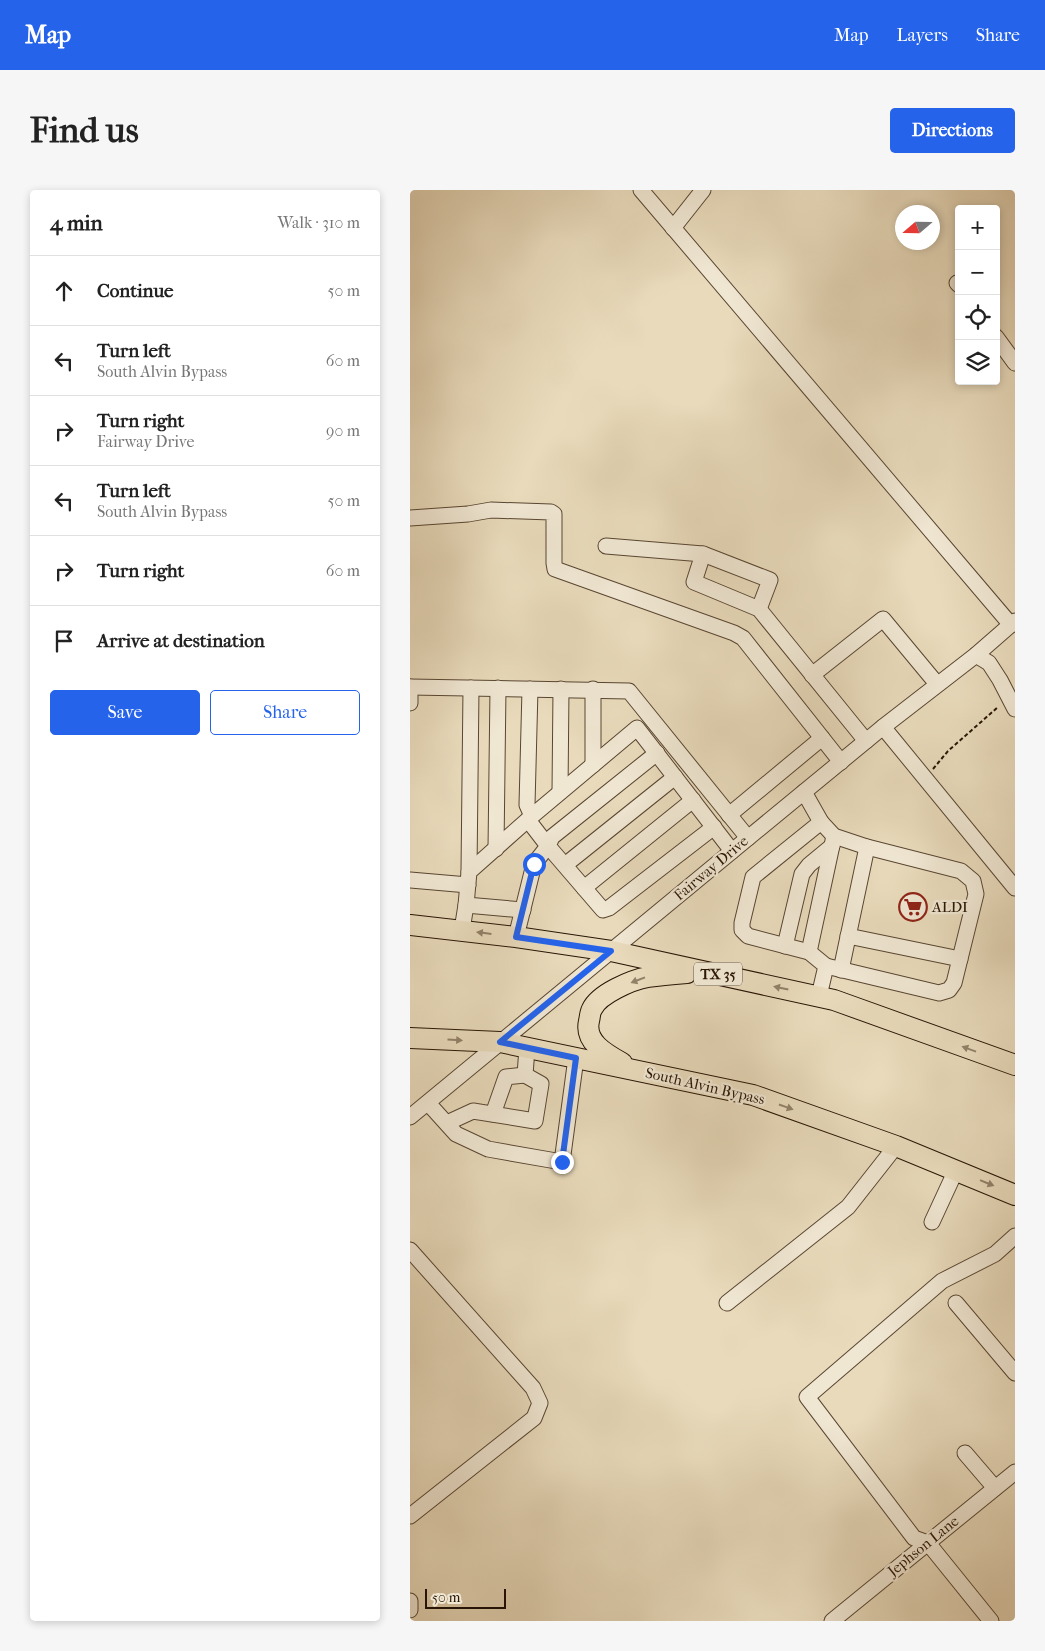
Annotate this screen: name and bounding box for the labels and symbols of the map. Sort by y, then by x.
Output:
north arrow [895,205,940,250]
street label: Fairway Drive [670,831,752,904]
route start [523,853,546,876]
supermarket icon: ALDI [898,892,928,922]
place label: ALDI [931,898,968,916]
one-way arrow [476,929,492,937]
road number: TX 35 [694,962,742,986]
one-way arrow [631,977,646,984]
one-way arrow [774,984,789,992]
one-way arrow [447,1037,463,1045]
one-way arrow [961,1045,976,1053]
street label: South Alvin Bypass [643,1063,767,1109]
one-way arrow [779,1104,794,1111]
route end [551,1151,574,1174]
one-way arrow [980,1180,994,1188]
street label: Jephson Lane [883,1512,963,1581]
scale bar [425,1586,506,1609]

